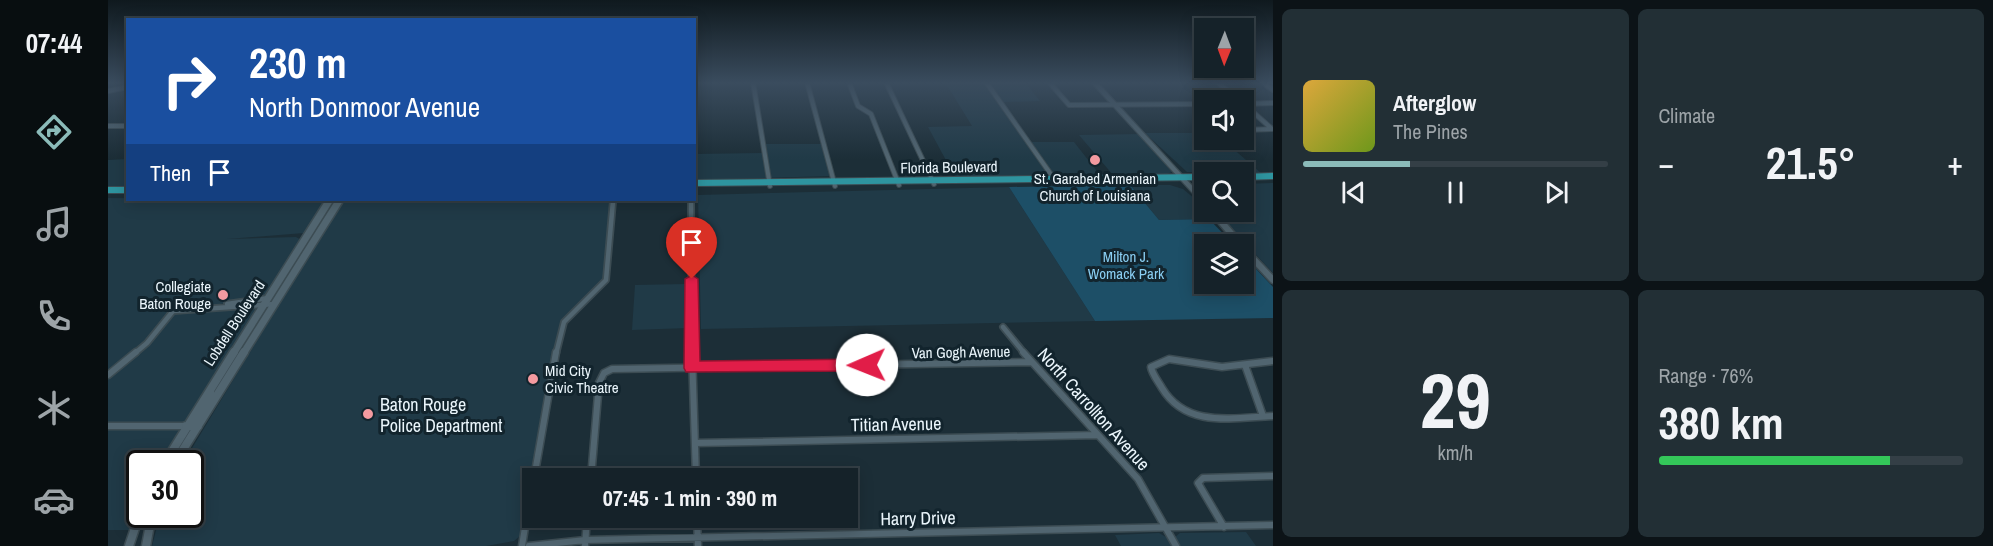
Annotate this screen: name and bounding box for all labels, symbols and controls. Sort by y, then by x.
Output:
north arrow [1194,18,1254,78]
map controls [1194,18,1254,294]
text: 07:44 [26,25,82,61]
text: 230 m [249,35,347,91]
icon: right [150,42,228,120]
text: Afterglow [1393,88,1476,118]
text: North Donmoor Avenue [249,89,480,125]
button: sound [1194,90,1254,150]
text: Climate [1659,102,1715,129]
icon: directions [33,111,75,153]
text: The Pines [1393,118,1468,145]
text: 21.5° [1766,132,1856,193]
text: − [1659,141,1674,185]
text: + [1947,141,1963,185]
marker: St. Garabed Armenian Church of Louisiana [1088,153,1102,167]
icon: arrive [203,156,236,189]
street label: Florida Boulevard [900,156,998,178]
text: Then [150,158,191,188]
button: search [1194,162,1254,222]
place label: St. Garabed Armenian Church of Louisiana [1034,168,1156,206]
icon: previous [1337,176,1370,209]
icon: pause [1439,176,1472,209]
icon: next [1540,176,1573,209]
icon: music [33,203,75,245]
pin [666,217,717,279]
icon: arrive [675,226,708,259]
button: layers [1194,234,1254,294]
park label: Milton J. Womack Park [1088,246,1165,284]
place label: Collegiate Baton Rouge [139,276,211,314]
street label: Lobdell Boulevard [198,276,270,370]
marker: Collegiate Baton Rouge [216,288,230,302]
icon: phone [33,295,75,337]
position arrow [835,333,899,397]
street label: Van Gogh Avenue [911,341,1011,363]
street label: North Carrollton Avenue [1032,342,1156,476]
text: 29 [1420,347,1491,452]
place label: Mid City Civic Theatre [545,360,619,398]
text: Range · 76% [1659,362,1753,389]
marker: Mid City Civic Theatre [526,372,540,386]
icon: climate [33,387,75,429]
place label: Baton Rouge Police Department [380,392,502,438]
text: 380 km [1659,392,1784,453]
marker: Baton Rouge Police Department [361,407,375,421]
street label: Titian Avenue [851,411,941,437]
text: km/h [1437,439,1473,466]
speed limit sign: 30 [126,450,204,528]
icon: car [33,479,75,521]
text: 07:45 · 1 min · 390 m [603,483,777,513]
street label: Harry Drive [880,505,956,531]

